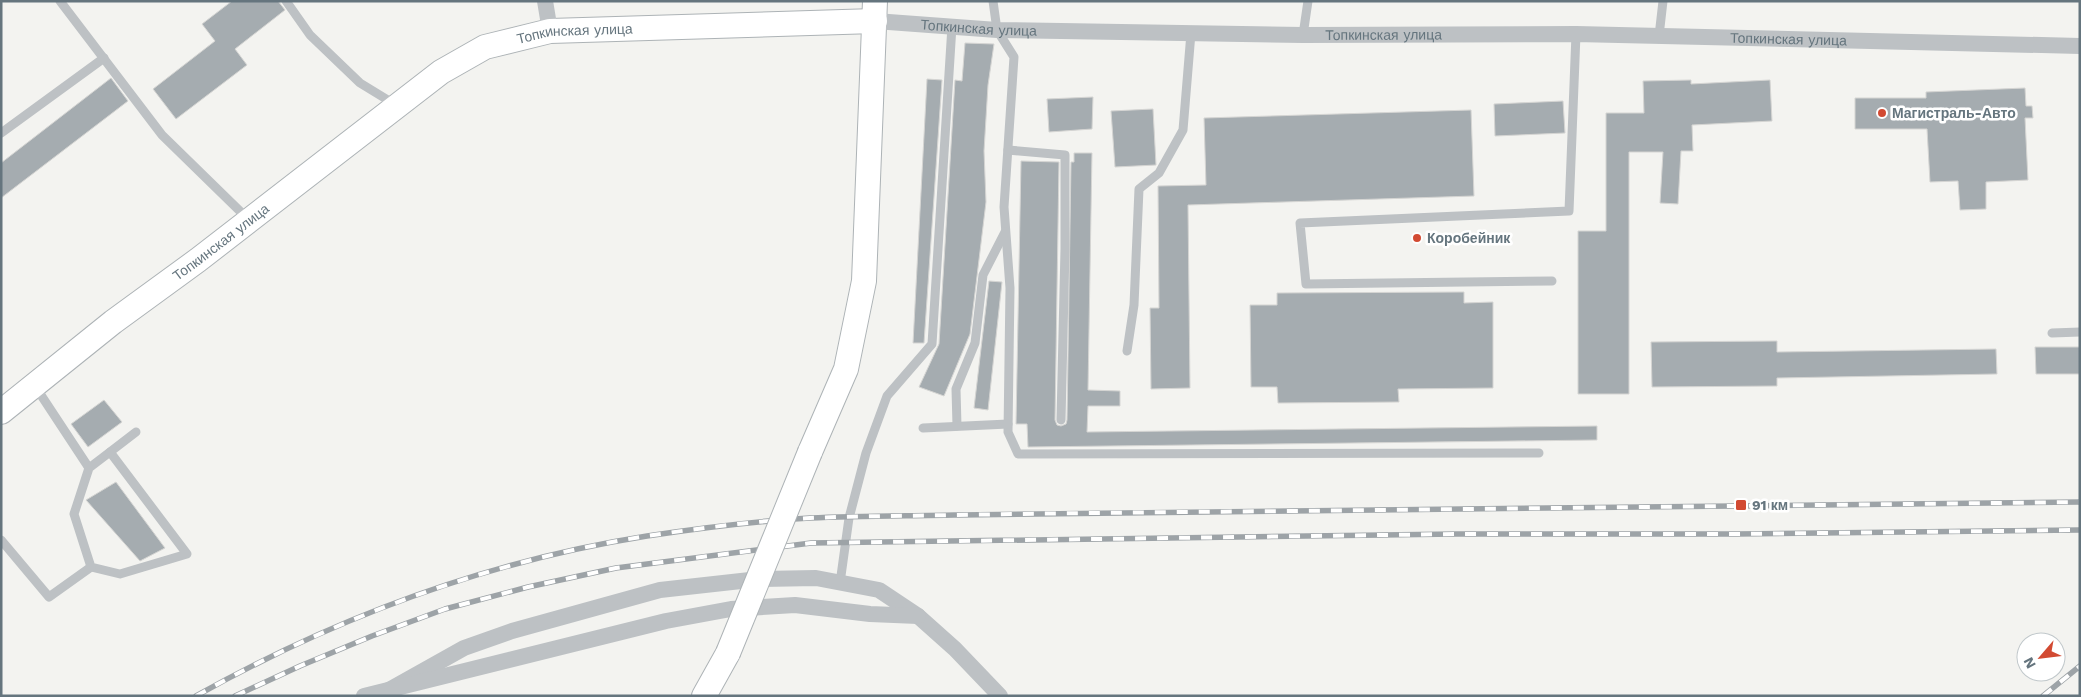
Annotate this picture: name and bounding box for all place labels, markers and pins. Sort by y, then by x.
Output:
place label: Магистраль-Авто [1892,105,2016,121]
marker: Магистраль-Авто [1876,107,1888,119]
place label: Коробейник [1427,230,1511,246]
marker: Коробейник [1411,232,1423,244]
place label: 91 км [1752,497,1788,513]
marker: 91 км [1734,498,1748,512]

